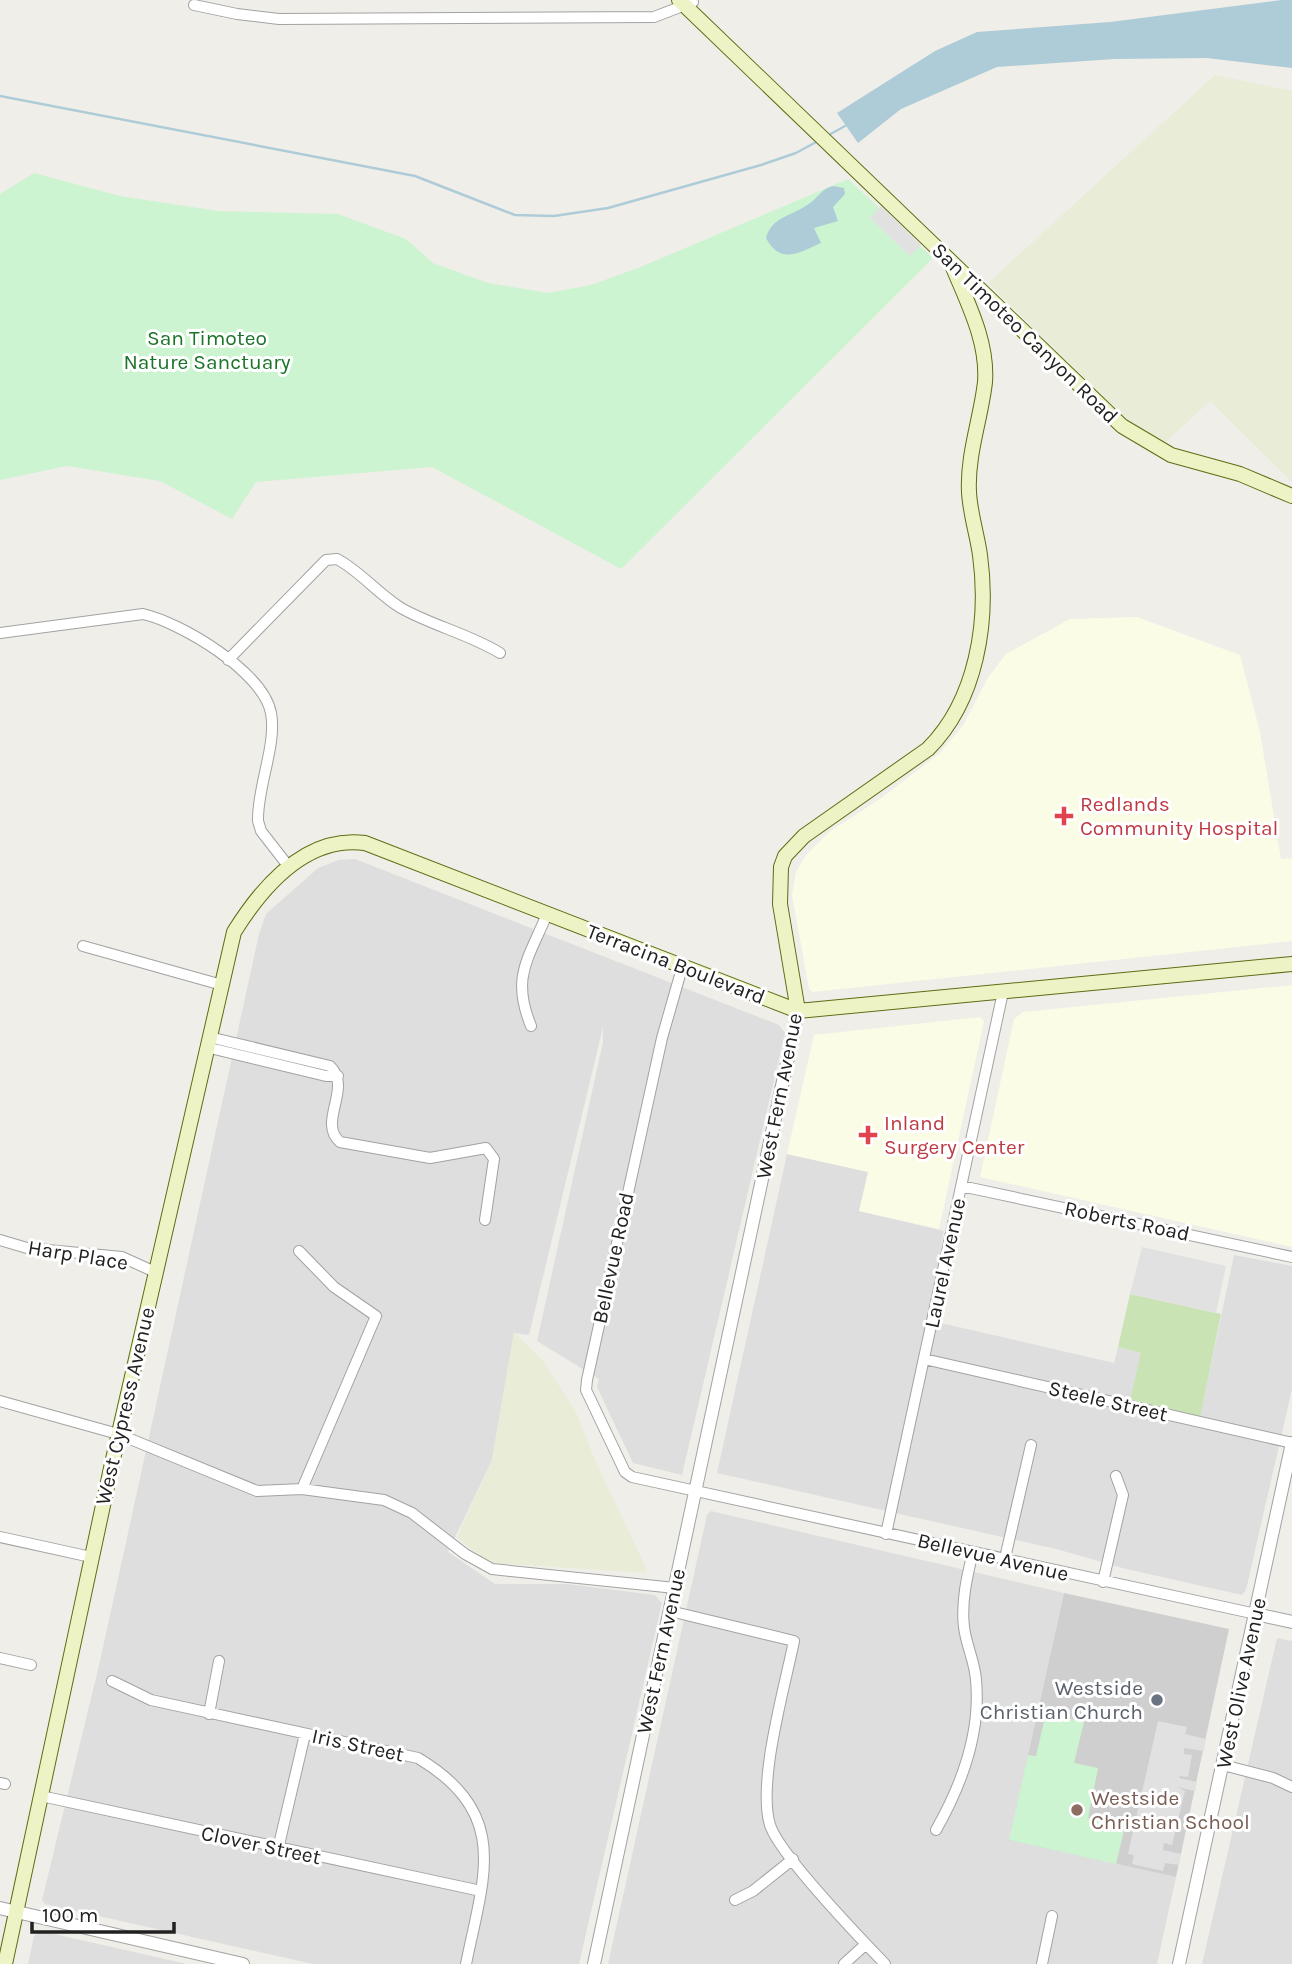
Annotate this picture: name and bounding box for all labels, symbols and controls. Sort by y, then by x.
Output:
street label: San Timoteo Canyon Road [927,238,1123,428]
park label: San Timoteo Nature Sanctuary [123,326,291,374]
place label: Redlands Community Hospital [1080,792,1278,840]
marker: Redlands Community Hospital [1054,806,1074,826]
street label: Terracina Boulevard [584,919,768,1009]
street label: West Fern Avenue [751,1011,807,1181]
place label: Inland Surgery Center [884,1111,1025,1159]
marker: Inland Surgery Center [858,1125,878,1145]
street label: Bellevue Road [587,1190,639,1326]
street label: Laurel Avenue [919,1196,971,1330]
street label: Roberts Road [1062,1196,1192,1246]
street label: Harp Place [26,1235,130,1275]
street label: West Cypress Avenue [91,1305,159,1507]
street label: Steele Street [1046,1376,1170,1426]
street label: Bellevue Avenue [915,1528,1071,1586]
street label: West Fern Avenue [632,1566,690,1736]
street label: West Olive Avenue [1211,1595,1271,1771]
place label: Westside Christian Church [980,1676,1143,1724]
marker: Westside Christian Church [1149,1692,1165,1708]
street label: Iris Street [310,1724,406,1766]
place label: Westside Christian School [1091,1786,1250,1834]
marker: Westside Christian School [1069,1802,1085,1818]
street label: Clover Street [199,1821,323,1869]
scale bar [32,1890,173,1934]
text: 100 m [42,1903,99,1927]

